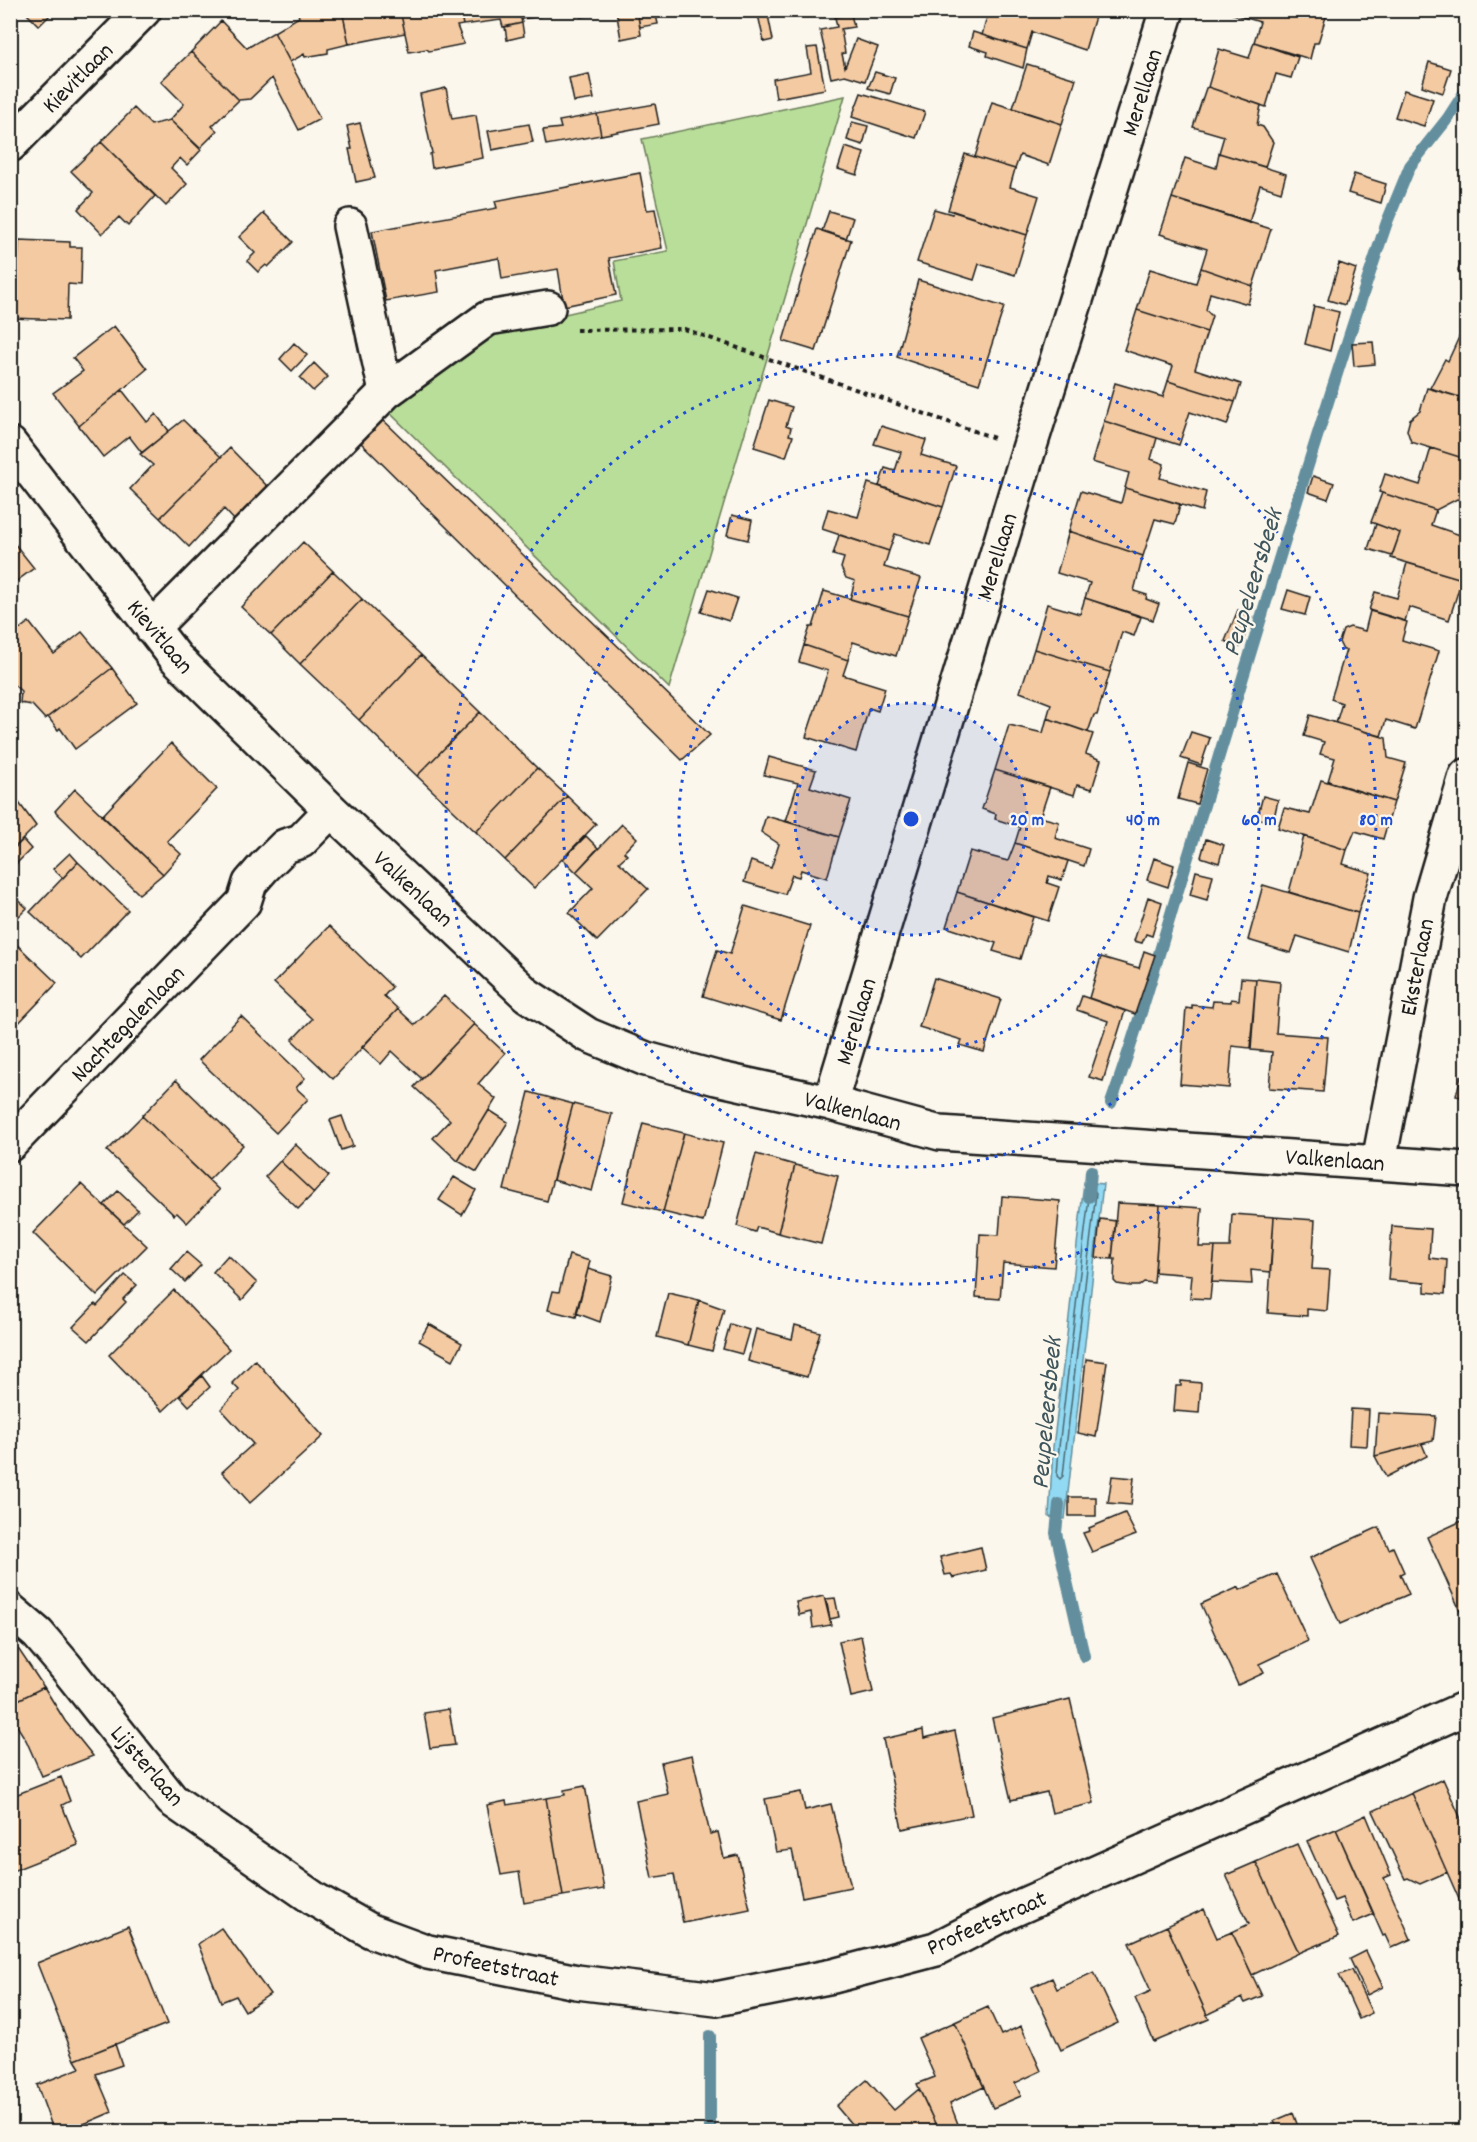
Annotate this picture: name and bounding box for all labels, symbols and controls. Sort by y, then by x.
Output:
street label: Kievitlaan [36,36,122,122]
street label: Merellaan [1115,45,1173,140]
water label: Peupeleersbeek [1214,503,1295,661]
street label: Merellaan [970,509,1028,604]
street label: Kievitlaan [117,593,200,683]
centre of rings [901,809,921,829]
text: 20 m [1010,809,1044,834]
text: 40 m [1126,809,1160,834]
text: 60 m [1241,809,1277,834]
text: 80 m [1359,809,1393,834]
street label: Valkenlaan [364,844,460,936]
street label: Eksterlaan [1393,916,1445,1019]
street label: Nachtegalenlaan [64,959,194,1091]
street label: Merellaan [829,974,887,1069]
street label: Valkenlaan [800,1084,905,1142]
street label: Valkenlaan [1284,1142,1386,1182]
water label: Peupeleersbeek [1023,1333,1074,1491]
street label: Lijsterlaan [101,1719,191,1815]
street label: Profeetstraat [922,1883,1053,1966]
street label: Profeetstraat [429,1938,562,1998]

